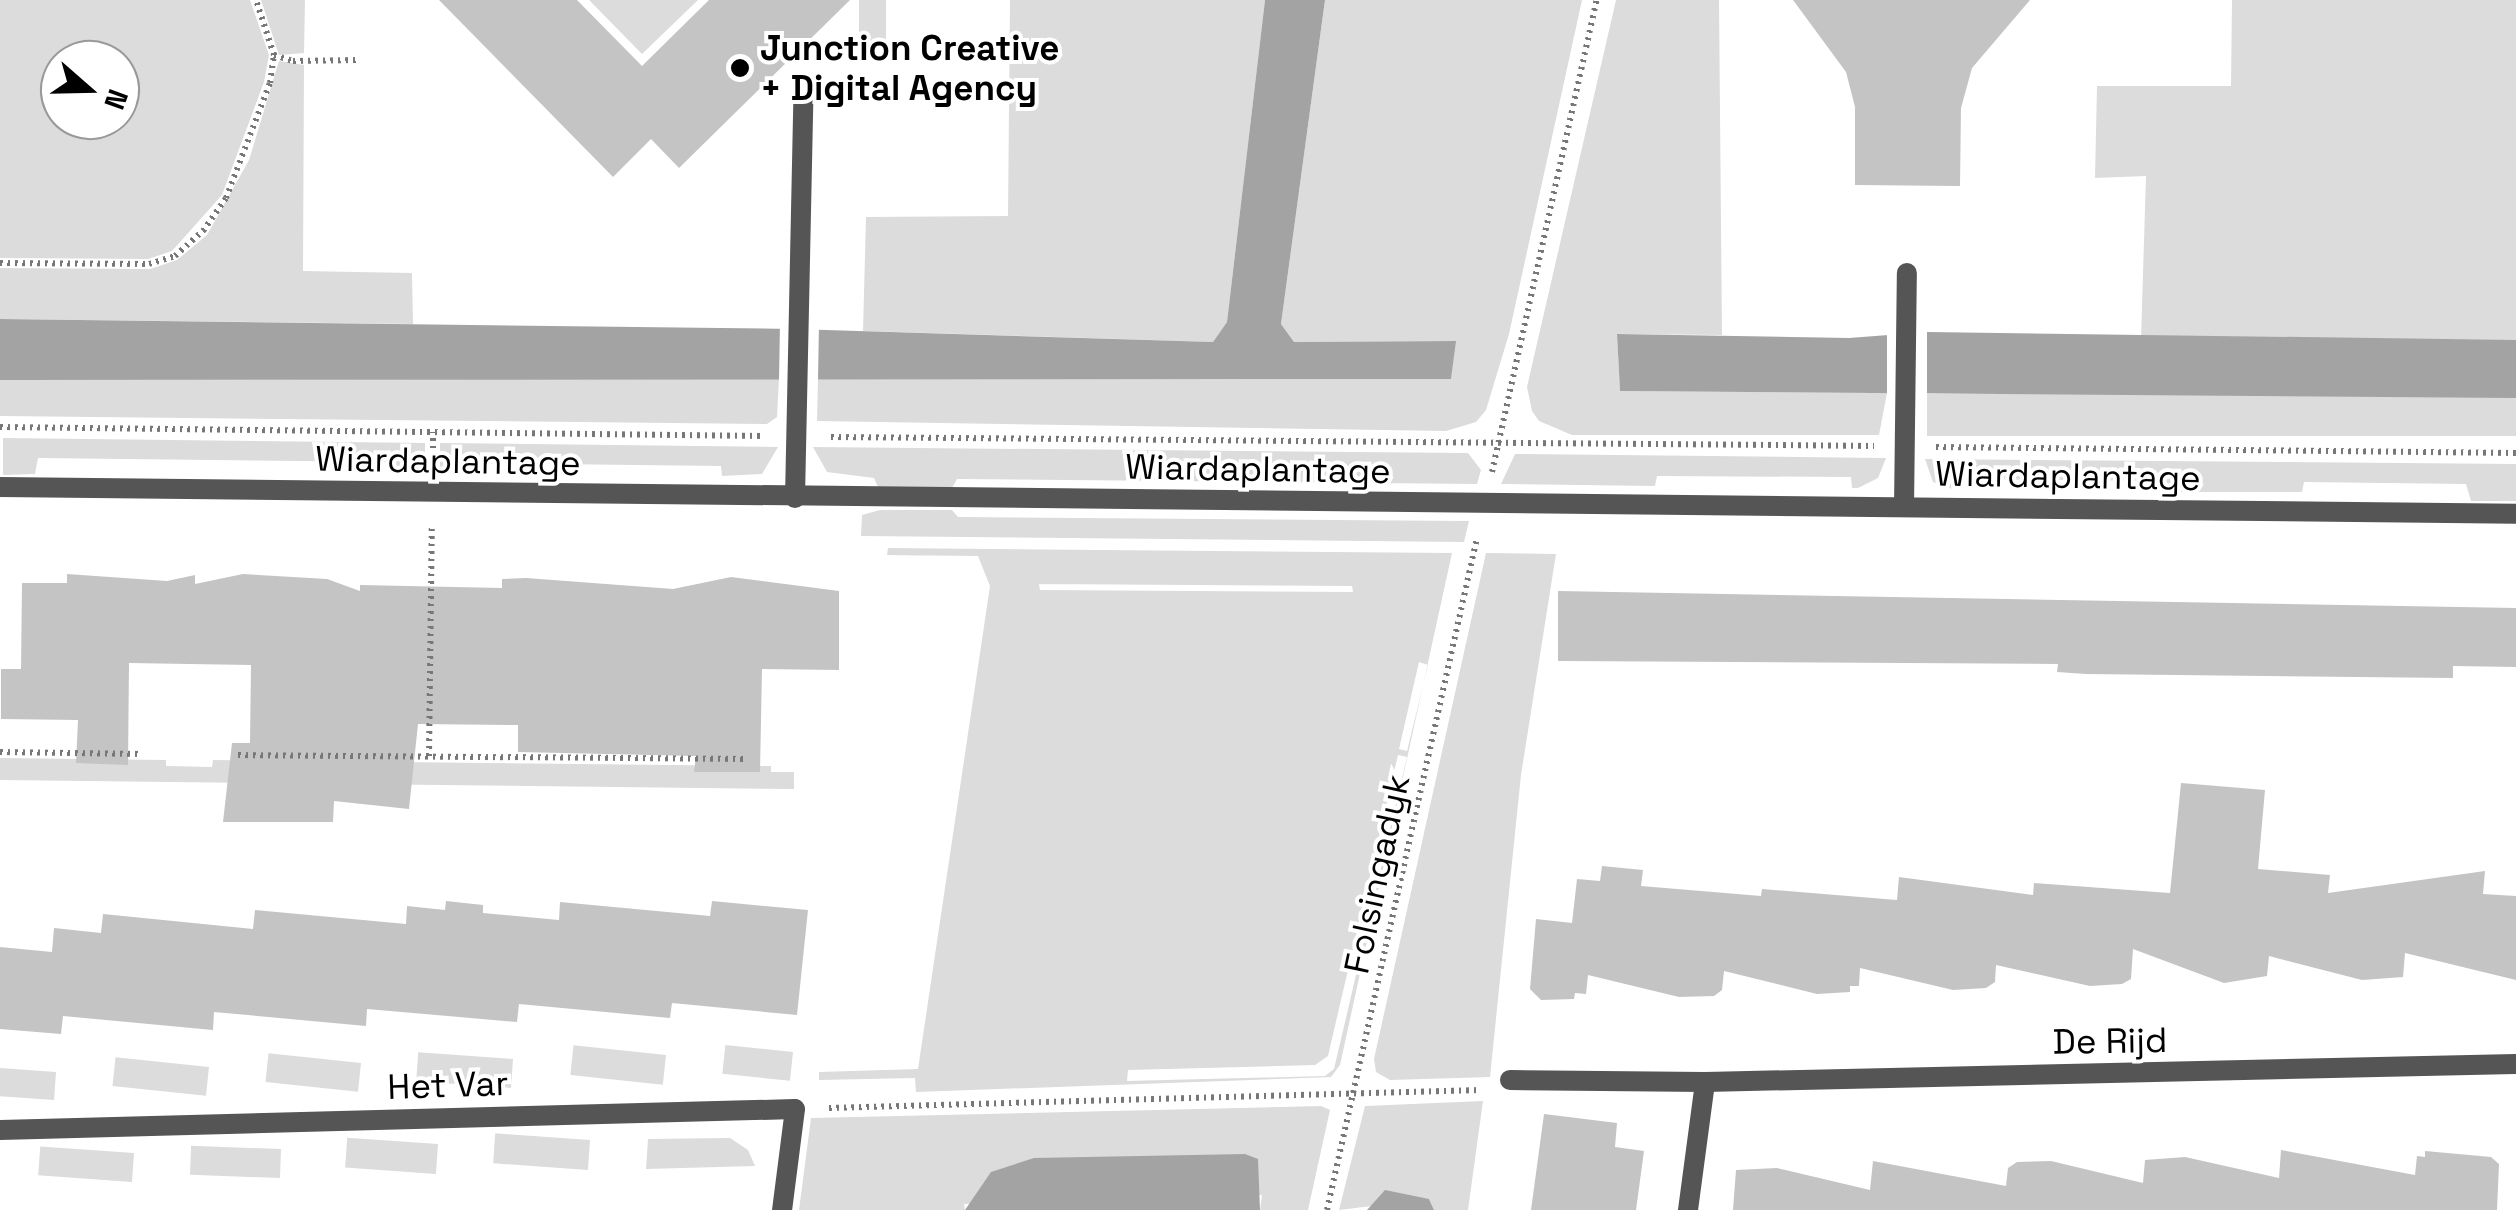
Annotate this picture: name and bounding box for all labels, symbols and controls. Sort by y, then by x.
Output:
place label: Junction Creative + Digital Agency [760,27,1059,109]
north arrow [40,40,140,140]
marker: Junction Creative + Digital Agency [729,57,751,79]
text: N [96,85,136,115]
street label: Wiardaplantage [315,438,581,484]
street label: Wiardaplantage [1125,446,1391,492]
street label: Wiardaplantage [1935,453,2201,499]
street label: Folsingadyk [1335,771,1419,977]
street label: De Rijd [2052,1019,2168,1063]
street label: Het Var [386,1062,510,1108]

